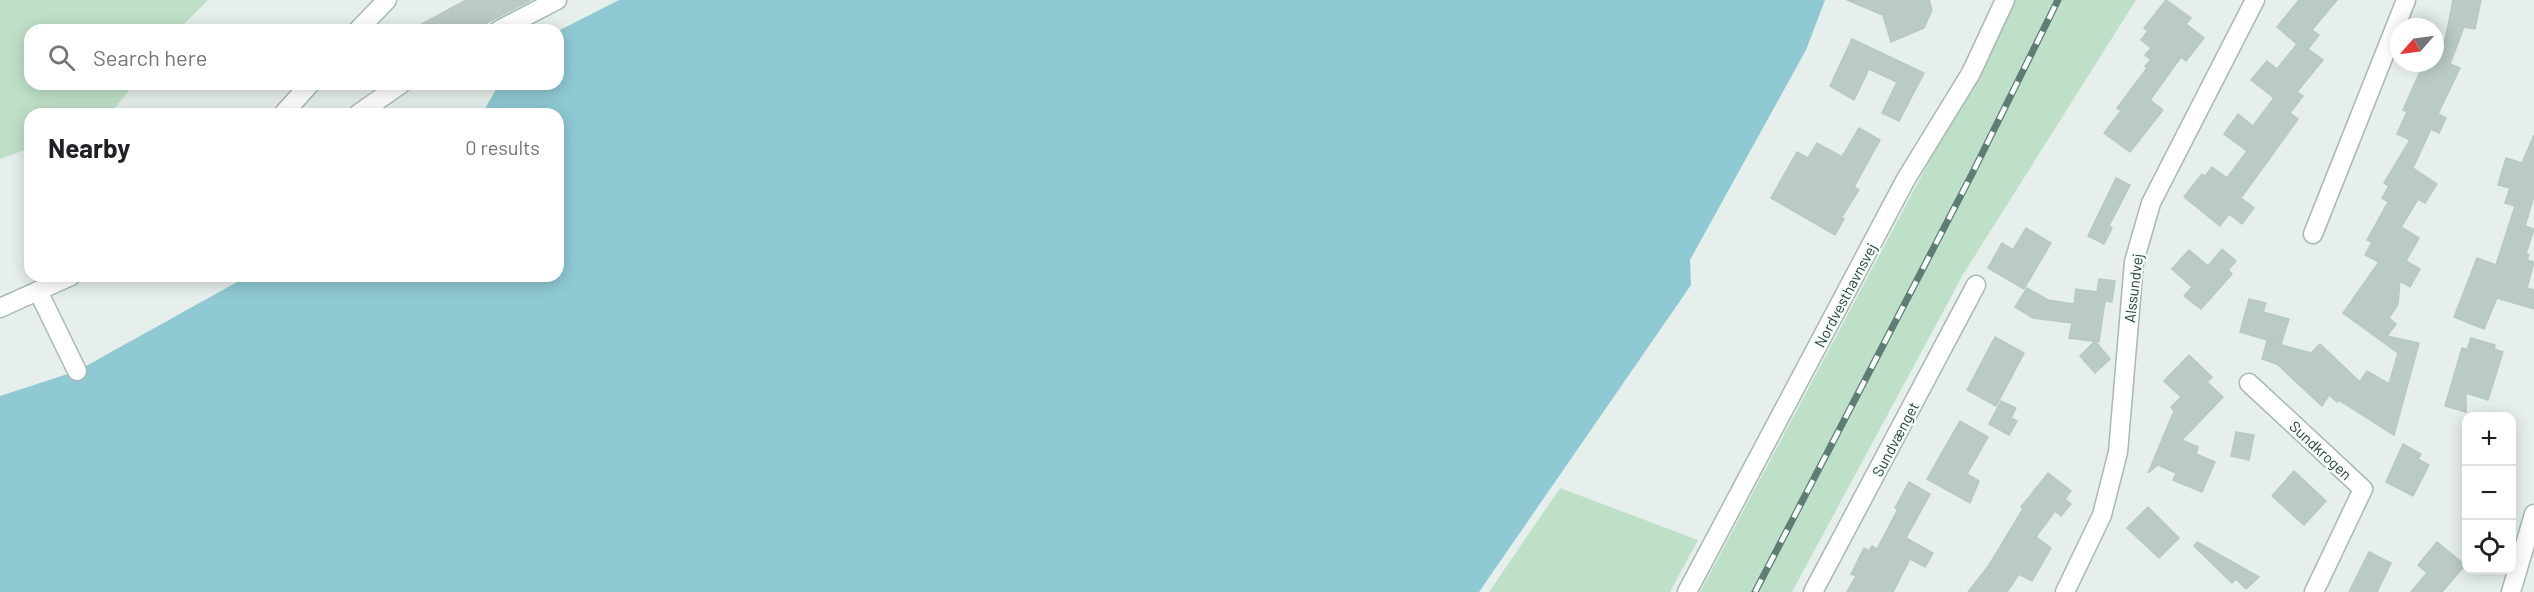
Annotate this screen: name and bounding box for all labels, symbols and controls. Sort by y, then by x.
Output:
north arrow [2390,18,2444,72]
search box [24,24,564,90]
icon: search [45,41,78,74]
text: Search here [93,44,207,70]
text: Nearby [48,132,130,163]
text: 0 results [465,135,540,159]
street label: Nordvesthavnsvej [1810,240,1880,350]
street label: Alssundvej [2120,252,2146,324]
street label: Sundvænget [1868,399,1922,479]
map controls [2462,412,2516,574]
button: + [2462,412,2516,466]
street label: Sundkrogen [2286,417,2356,483]
button: − [2462,466,2516,520]
button: locate [2462,520,2516,574]

